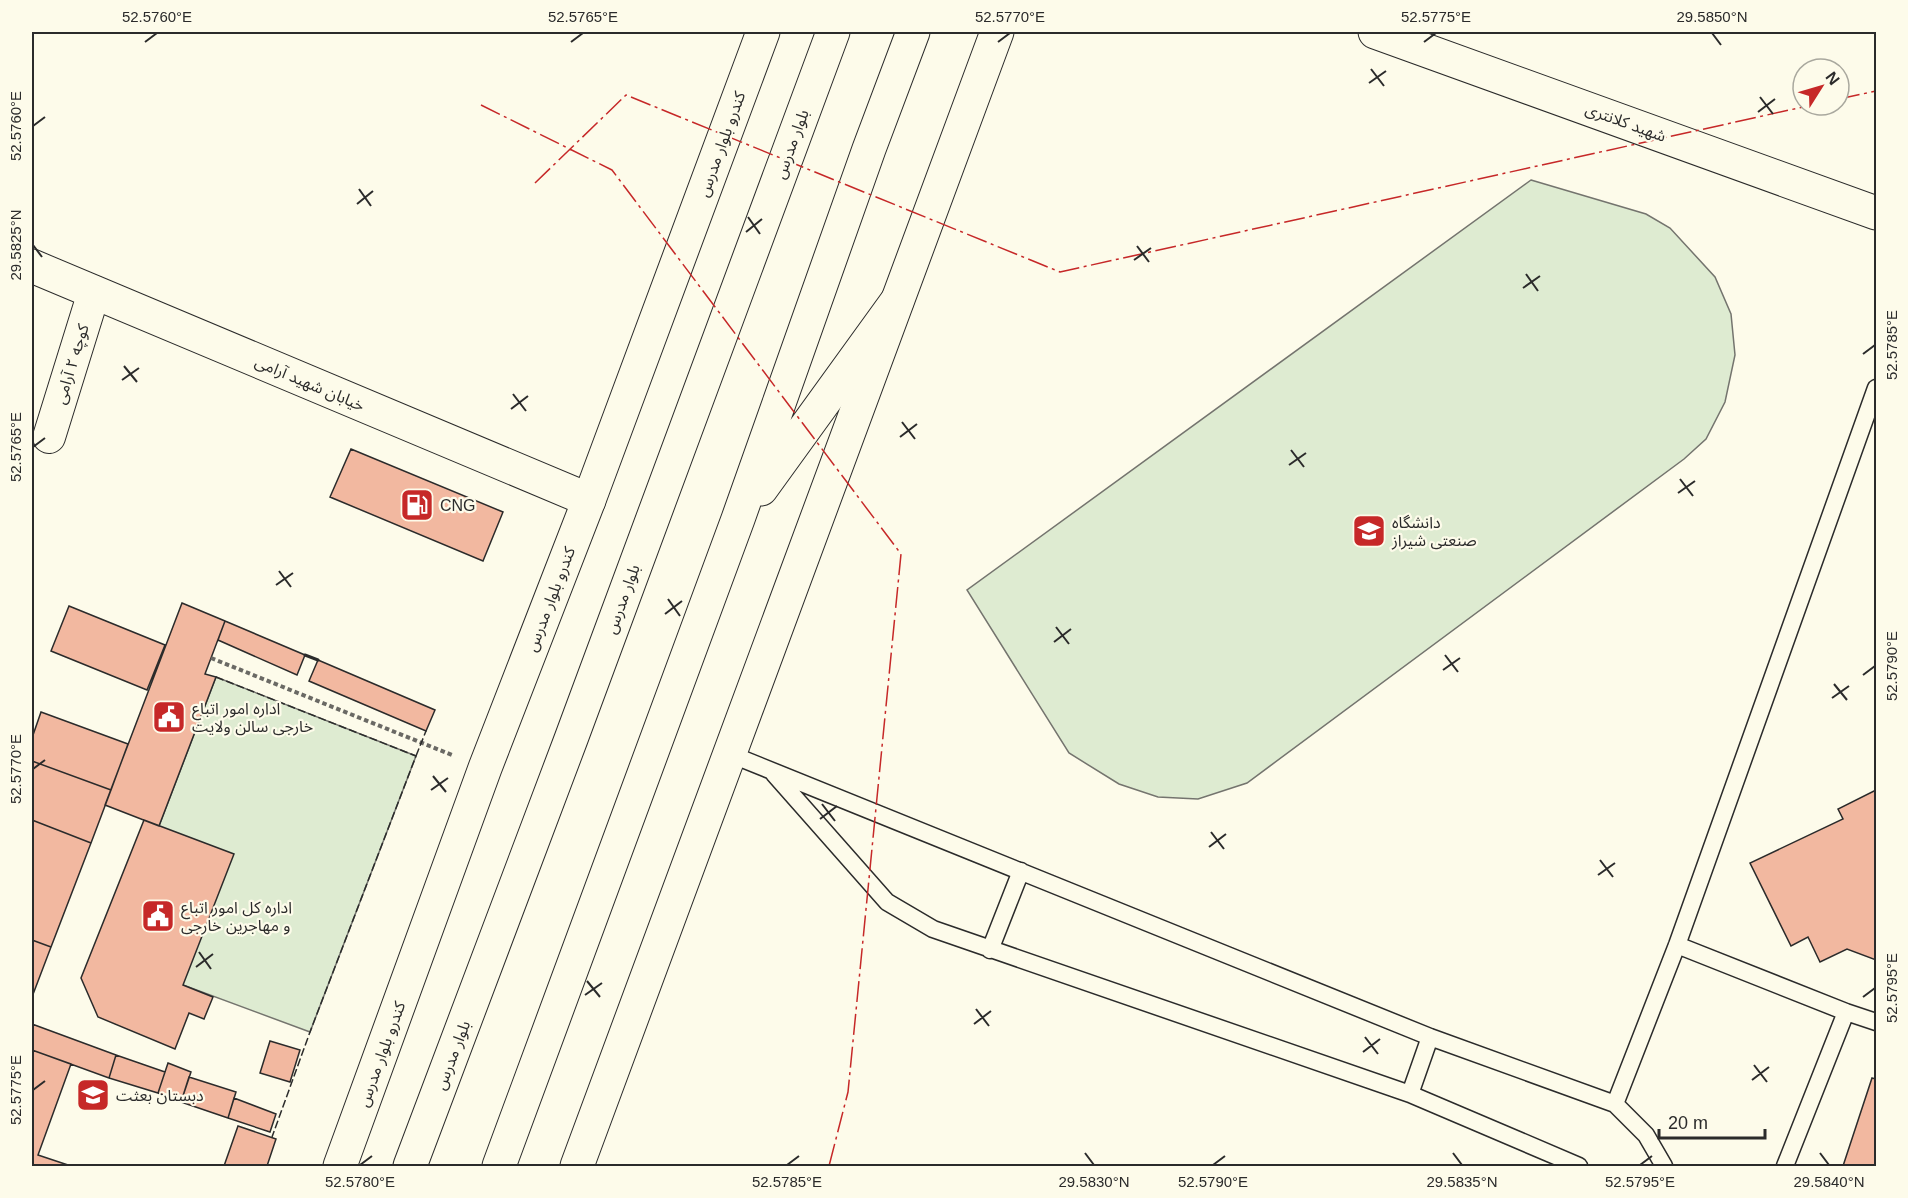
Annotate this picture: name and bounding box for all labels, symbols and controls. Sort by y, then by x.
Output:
text: 52.5760°E [122,8,192,25]
text: 52.5765°E [548,8,618,25]
text: 52.5770°E [975,8,1045,25]
text: 52.5775°E [1401,8,1471,25]
text: 29.5850°N [1676,8,1748,25]
north arrow [1791,57,1851,117]
text: N [1822,69,1843,88]
street label: کندرو بلوار مدرس [695,89,749,199]
text: 52.5760°E [7,91,24,161]
street label: شهید کلانتری [1583,100,1668,146]
street label: بلوار مدرس [771,107,813,181]
text: 29.5825°N [7,209,24,281]
text: 52.5785°E [1883,310,1900,380]
street label: کوچه ۲ آرامی [51,322,94,407]
street label: خیابان شهید آرامی [252,353,367,415]
text: 52.5765°E [7,412,24,482]
fuel station icon: CNG [399,487,435,523]
place label: CNG [440,497,476,514]
school or university icon: دانشگاه صنعتی شیراز [1351,513,1387,549]
place label: دانشگاه صنعتی شیراز [1391,514,1477,550]
street label: کندرو بلوار مدرس [523,544,579,654]
street label: بلوار مدرس [602,562,644,636]
text: 52.5790°E [1883,631,1900,701]
public building icon: اداره امور اتباع خارجی سالن ولایت [151,699,187,735]
place label: اداره امور اتباع خارجی سالن ولایت [192,700,313,736]
text: 52.5770°E [7,734,24,804]
public building icon: اداره کل امور اتباع و مهاجرین خارجی [140,898,176,934]
place label: اداره کل امور اتباع و مهاجرین خارجی [181,899,292,935]
text: 52.5795°E [1883,953,1900,1023]
street label: کندرو بلوار مدرس [355,999,409,1109]
street label: بلوار مدرس [432,1018,474,1092]
text: 52.5775°E [7,1055,24,1125]
school or university icon: دبستان بعثت [75,1077,111,1113]
place label: دبستان بعثت [116,1087,204,1105]
scale bar [1659,1102,1766,1140]
text: 20 m [1668,1113,1708,1133]
text: 52.5780°E [325,1173,395,1190]
text: 52.5785°E [752,1173,822,1190]
text: 29.5830°N [1058,1173,1130,1190]
text: 52.5790°E [1178,1173,1248,1190]
text: 29.5835°N [1426,1173,1498,1190]
text: 52.5795°E [1605,1173,1675,1190]
text: 29.5840°N [1793,1173,1865,1190]

